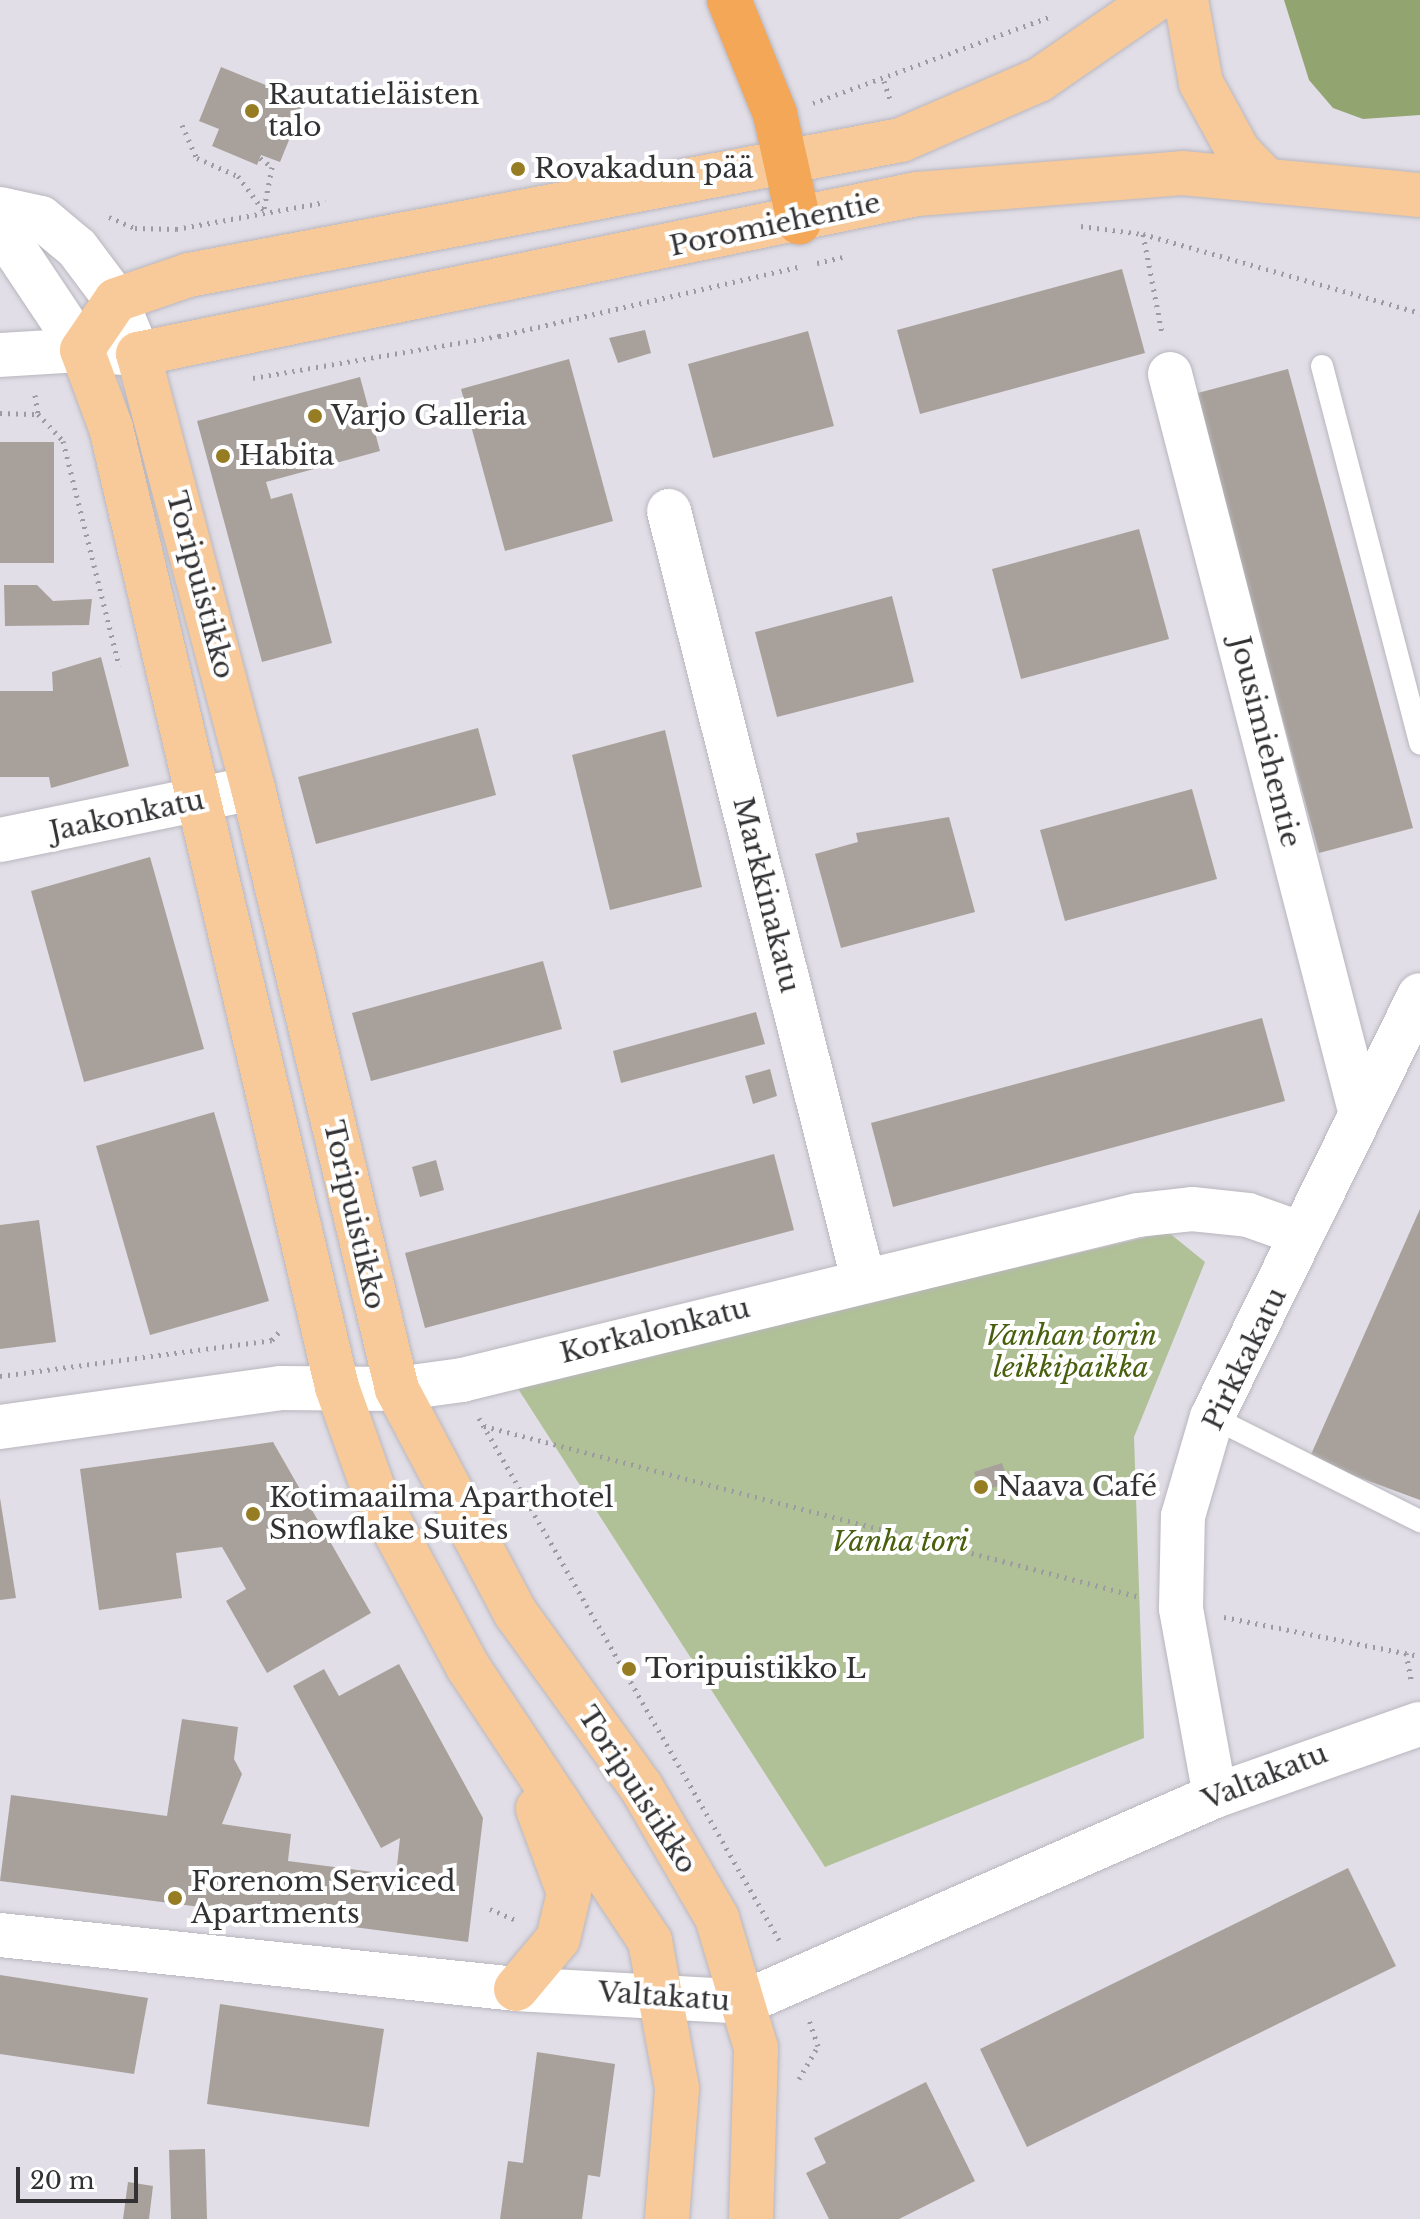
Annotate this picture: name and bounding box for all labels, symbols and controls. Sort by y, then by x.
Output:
place label: Rautatieläisten talo [268,78,479,144]
marker: Rautatieläisten talo [243,102,261,120]
place label: Rovakadun pää [534,152,754,186]
marker: Rovakadun pää [509,160,527,178]
street label: Poromiehentie [667,186,883,264]
place label: Varjo Galleria [331,399,527,433]
marker: Varjo Galleria [306,407,324,425]
place label: Habita [239,439,334,473]
marker: Habita [214,447,232,465]
street label: Toripuistikko [159,488,241,682]
street label: Jousimiehentie [1223,633,1307,851]
street label: Jaakonkatu [47,783,207,849]
street label: Markkinakatu [725,794,807,996]
street label: Toripuistikko [316,1117,392,1313]
street label: Pirkkakatu [1196,1282,1294,1436]
street label: Korkalonkatu [557,1291,753,1371]
park label: Vanhan torin leikkipaikka [985,1319,1157,1385]
place label: Naava Café [997,1470,1157,1504]
marker: Naava Café [972,1478,990,1496]
place label: Kotimaailma Aparthotel Snowflake Suites [269,1481,615,1547]
marker: Kotimaailma Aparthotel Snowflake Suites [244,1505,262,1523]
park label: Vanha tori [831,1525,969,1559]
place label: Toripuistikko L [645,1652,866,1686]
marker: Toripuistikko L [620,1660,638,1678]
street label: Toripuistikko [570,1700,704,1880]
street label: Valtakatu [1197,1737,1333,1817]
place label: Forenom Serviced Apartments [191,1865,456,1931]
marker: Forenom Serviced Apartments [166,1889,184,1907]
street label: Valtakatu [597,1976,731,2018]
scale bar [20,2151,142,2201]
text: 20 m [30,2166,95,2195]

